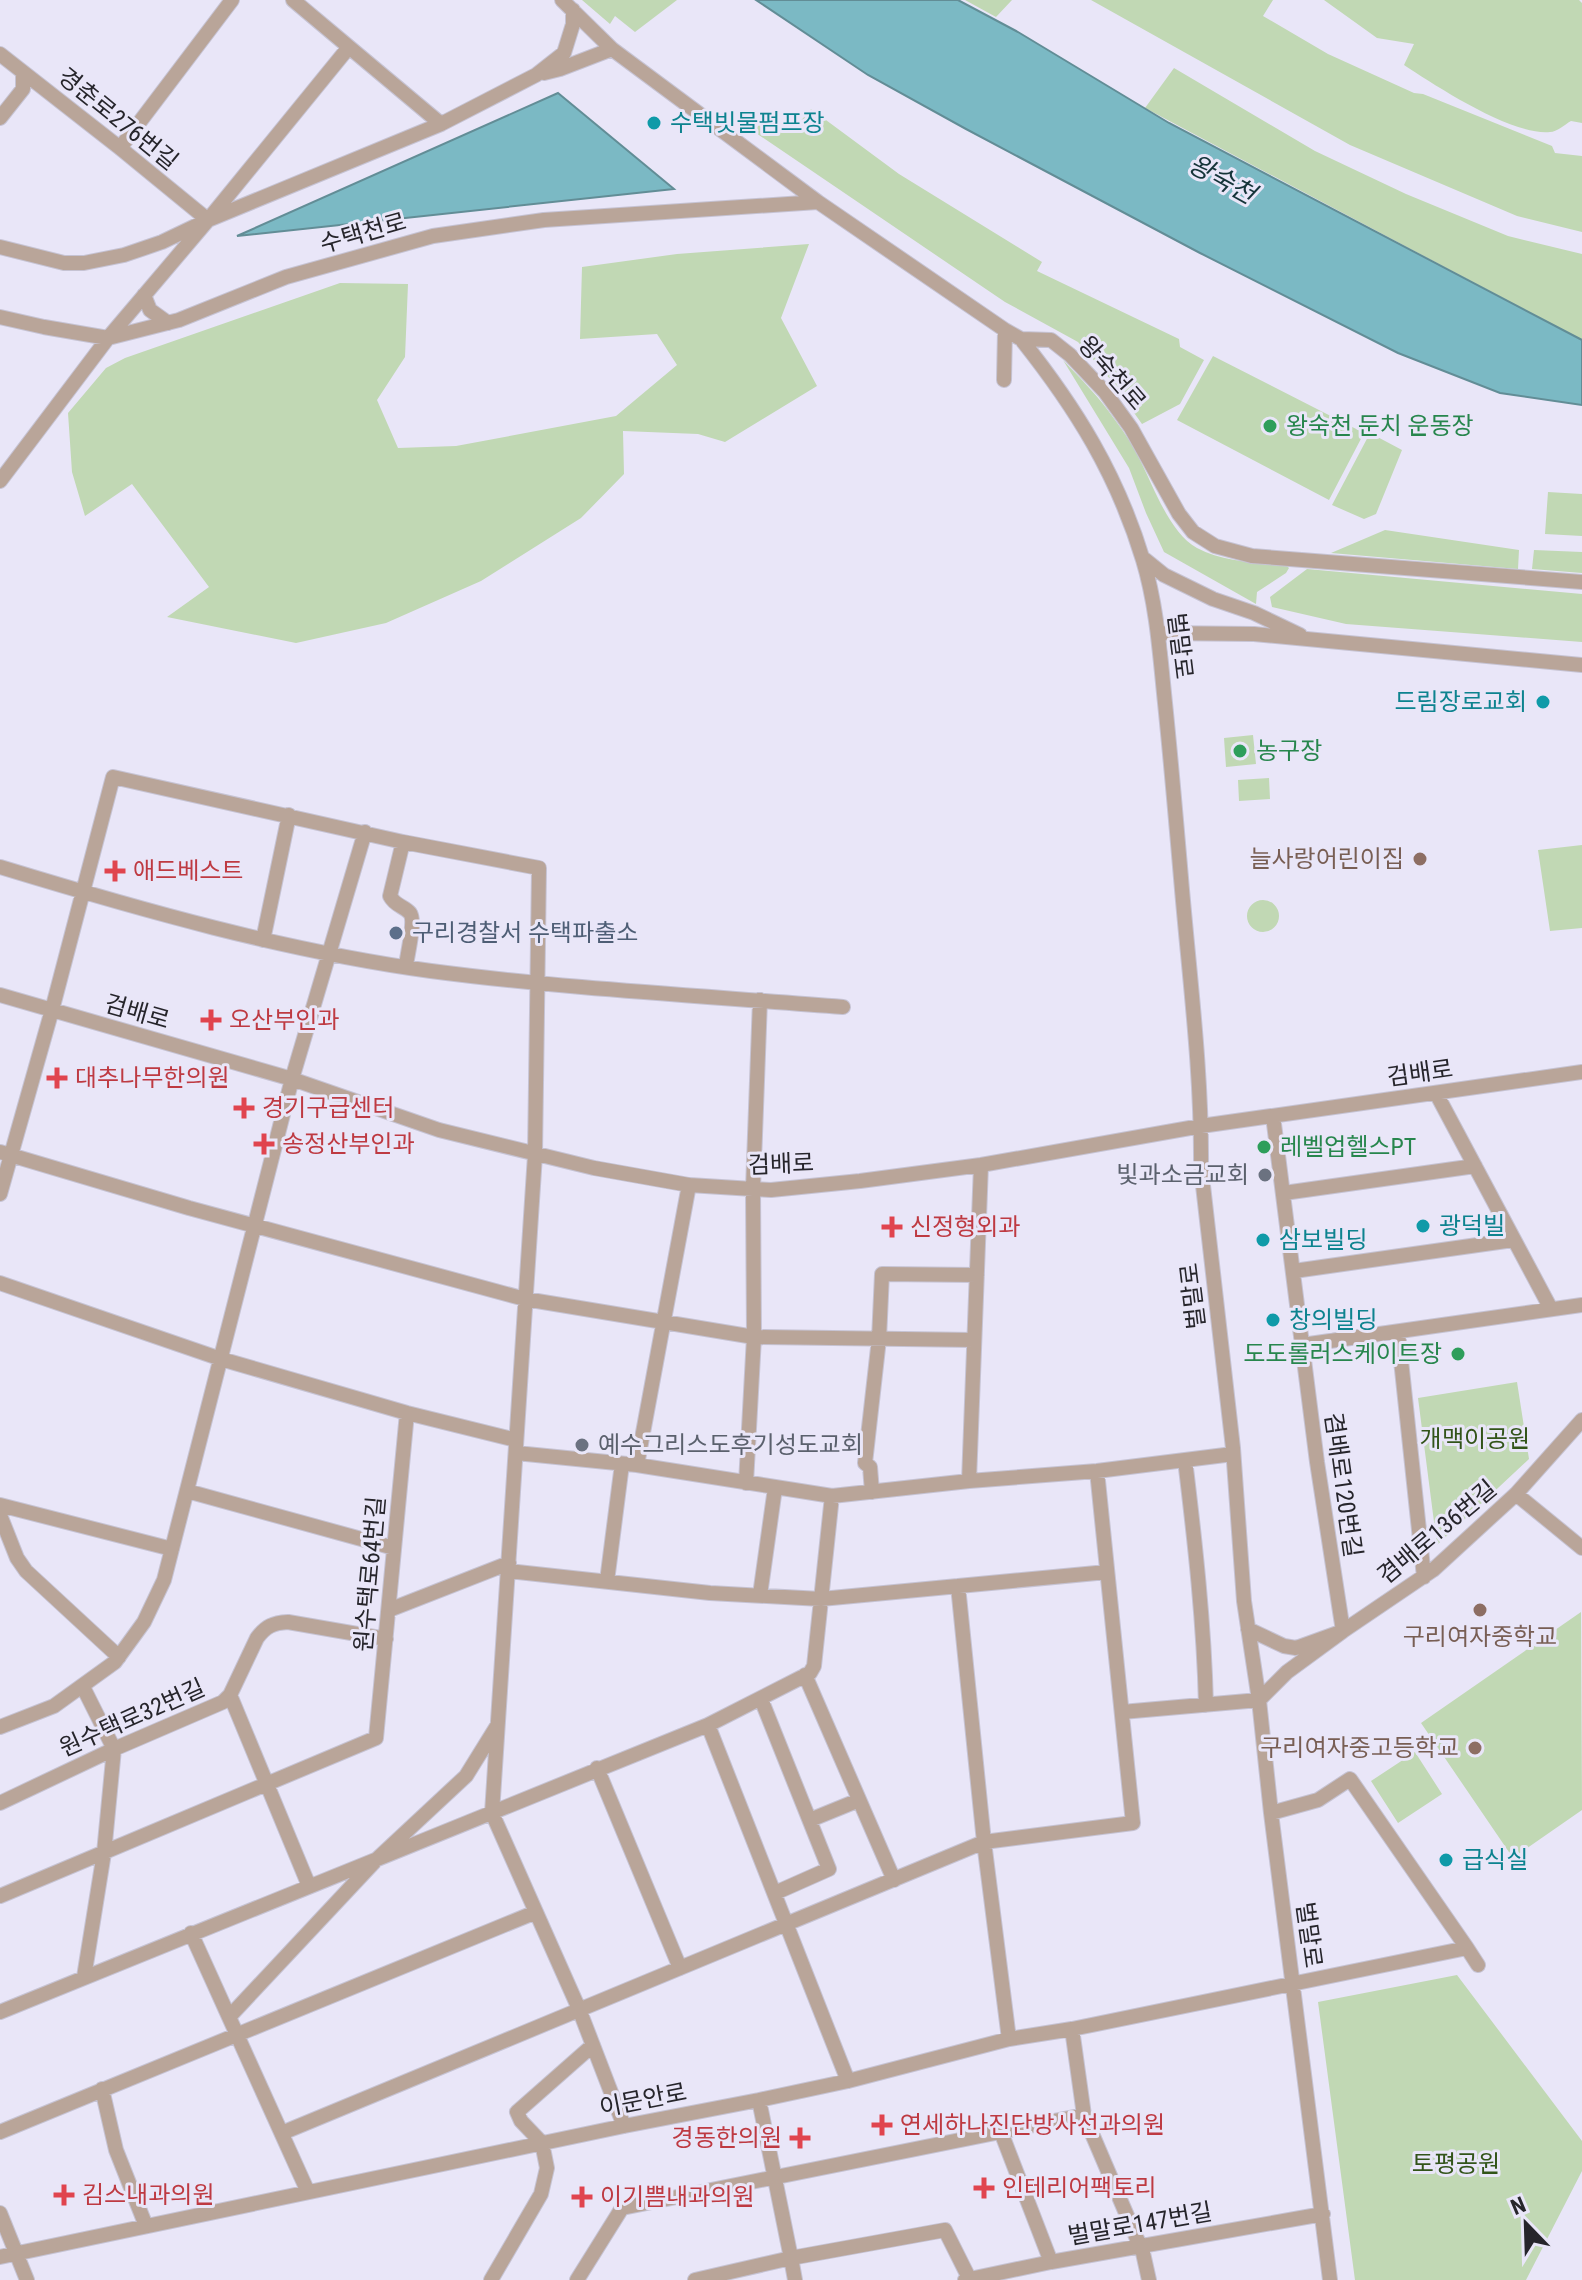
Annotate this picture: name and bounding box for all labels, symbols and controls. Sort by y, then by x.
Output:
street label: 경춘로276번길 [52,62,184,176]
place label: 수택빗물펌프장 [670,109,825,137]
marker: 수택빗물펌프장 [645,114,663,132]
water label: 왕숙천 [1183,148,1263,211]
street label: 수택천로 [317,207,409,259]
street label: 왕숙천로 [1072,330,1152,416]
place label: 왕숙천 둔치 운동장 [1286,412,1474,440]
marker: 왕숙천 둔치 운동장 [1261,417,1279,435]
street label: 벌말로 [1162,611,1198,681]
place label: 드림장로교회 [1395,688,1527,716]
marker: 드림장로교회 [1534,693,1552,711]
place label: 농구장 [1256,737,1322,765]
marker: 농구장 [1231,742,1249,760]
place label: 늘사랑어린이집 [1249,845,1404,873]
marker: 늘사랑어린이집 [1411,850,1429,868]
place label: 애드베스트 [133,857,243,885]
marker: 애드베스트 [104,860,126,882]
place label: 구리경찰서 수택파출소 [412,919,638,947]
marker: 구리경찰서 수택파출소 [387,924,405,942]
street label: 검배로 [101,989,173,1035]
place label: 오산부인과 [229,1006,339,1034]
marker: 오산부인과 [200,1009,222,1031]
street label: 검배로 [1385,1055,1455,1091]
place label: 대추나무한의원 [75,1064,230,1092]
marker: 대추나무한의원 [46,1067,68,1089]
place label: 경기구급센터 [262,1094,394,1122]
marker: 경기구급센터 [233,1097,255,1119]
place label: 송정산부인과 [282,1130,414,1158]
marker: 송정산부인과 [253,1133,275,1155]
place label: 레벨업헬스PT [1280,1133,1416,1161]
marker: 레벨업헬스PT [1255,1138,1273,1156]
street label: 검배로 [747,1149,815,1179]
place label: 빛과소금교회 [1117,1161,1249,1189]
marker: 빛과소금교회 [1256,1166,1274,1184]
place label: 광덕빌 [1439,1212,1505,1240]
place label: 신정형외과 [910,1213,1020,1241]
marker: 신정형외과 [881,1216,903,1238]
marker: 광덕빌 [1414,1217,1432,1235]
place label: 삼보빌딩 [1279,1226,1367,1254]
marker: 삼보빌딩 [1254,1231,1272,1249]
street label: 벌말로 [1175,1261,1211,1331]
place label: 창의빌딩 [1289,1306,1377,1334]
marker: 창의빌딩 [1264,1311,1282,1329]
place label: 도도롤러스케이트장 [1243,1340,1442,1368]
marker: 도도롤러스케이트장 [1449,1345,1467,1363]
street label: 겸배로120번길 [1319,1411,1367,1559]
park label: 개맥이공원 [1420,1425,1530,1453]
place label: 예수그리스도후기성도교회 [598,1431,863,1459]
marker: 예수그리스도후기성도교회 [573,1436,591,1454]
street label: 겸배로136번길 [1372,1474,1502,1590]
street label: 원수택로64번길 [349,1495,391,1653]
marker: 구리여자중학교 [1471,1601,1489,1619]
place label: 구리여자중학교 [1403,1623,1557,1651]
street label: 원수택로32번길 [55,1673,209,1763]
place label: 구리여자중고등학교 [1260,1734,1459,1762]
marker: 구리여자중고등학교 [1466,1739,1484,1757]
place label: 급식실 [1462,1846,1528,1874]
marker: 급식실 [1437,1851,1455,1869]
street label: 벌말로 [1291,1900,1327,1970]
street label: 이문안로 [597,2078,689,2122]
place label: 연세하나진단방사선과의원 [900,2111,1165,2139]
marker: 연세하나진단방사선과의원 [871,2114,893,2136]
place label: 경동한의원 [672,2124,782,2152]
marker: 경동한의원 [789,2127,811,2149]
park label: 토평공원 [1412,2150,1500,2178]
place label: 인테리어팩토리 [1002,2174,1157,2202]
marker: 인테리어팩토리 [973,2177,995,2199]
place label: 김스내과의원 [82,2181,214,2209]
place label: 이기쁨내과의원 [600,2183,755,2211]
marker: 김스내과의원 [53,2184,75,2206]
north arrow [1486,2184,1566,2264]
marker: 이기쁨내과의원 [571,2186,593,2208]
text: N [1507,2192,1529,2220]
street label: 벌말로147번길 [1066,2198,1214,2250]

